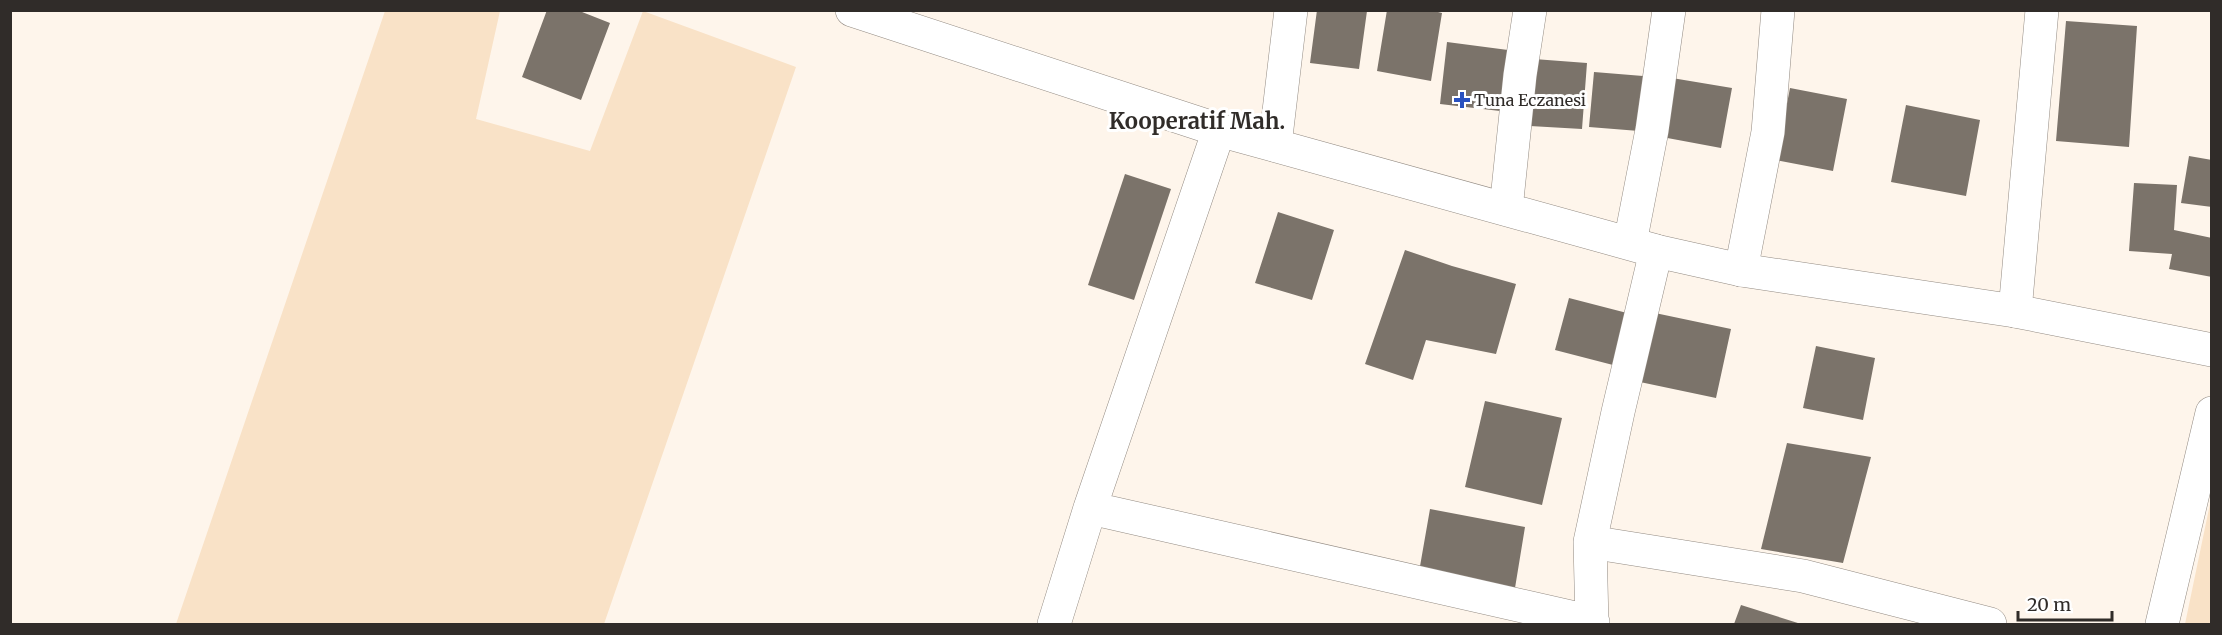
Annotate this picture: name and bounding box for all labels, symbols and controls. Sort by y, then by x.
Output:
place label: Tuna Eczanesi [1474,90,1586,110]
marker: Tuna Eczanesi [1455,93,1469,107]
district label: Kooperatif Mah. [1109,107,1285,135]
scale bar [2018,584,2112,622]
text: 20 m [2027,593,2071,616]

